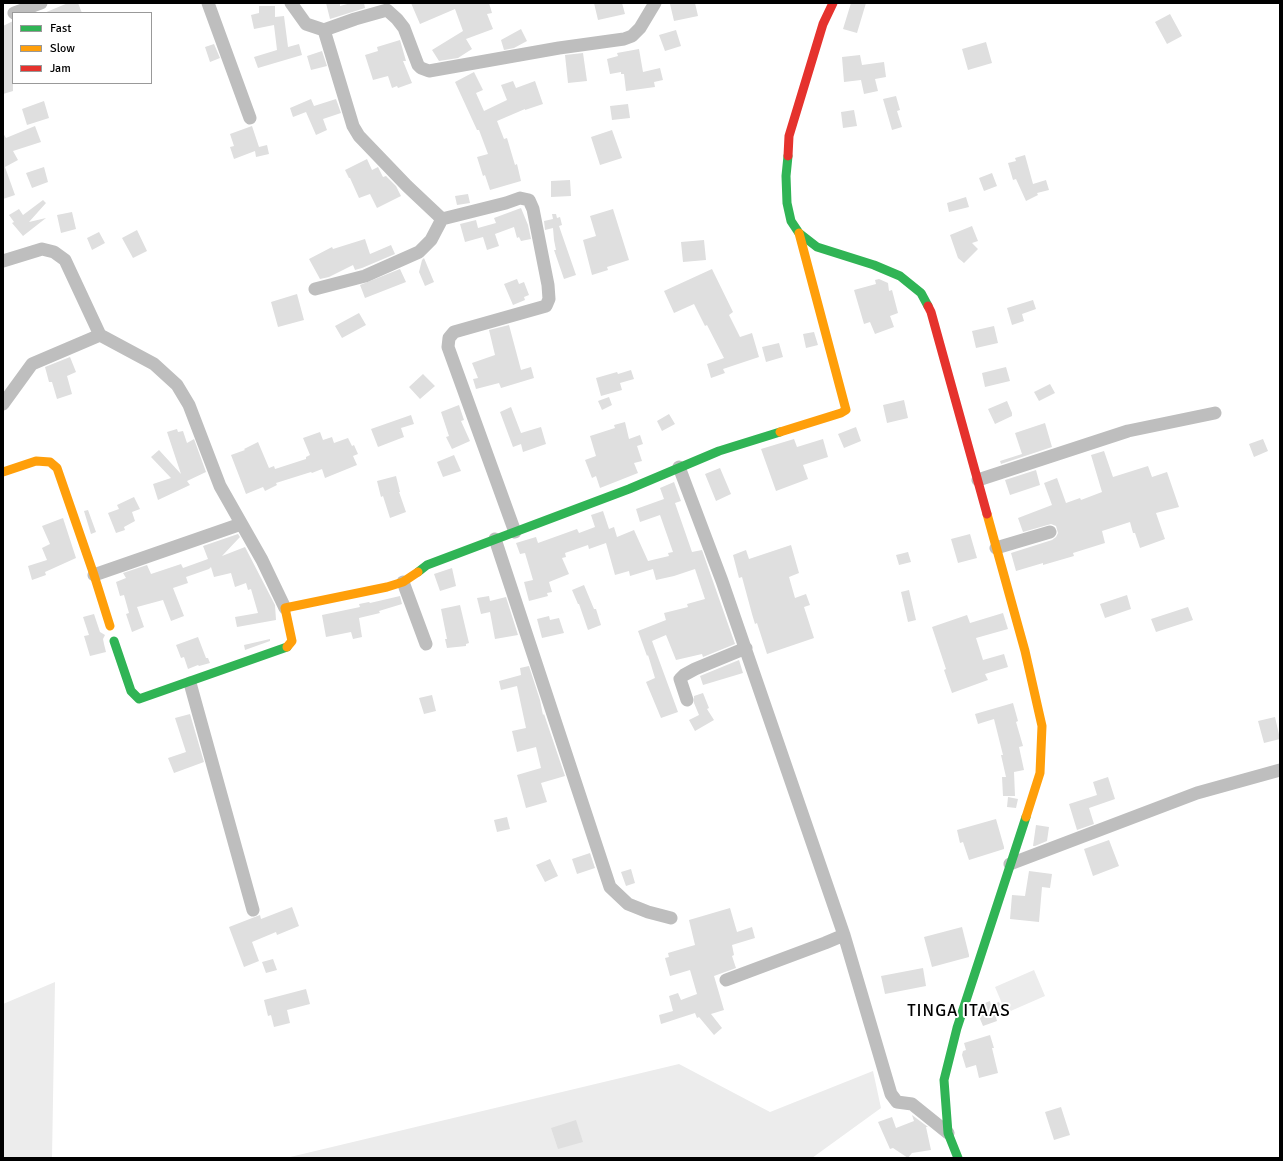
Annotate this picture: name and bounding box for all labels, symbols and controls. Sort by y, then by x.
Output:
legend [12,12,152,84]
text: Fast [50,21,71,36]
text: Slow [50,41,75,56]
text: Jam [50,61,71,76]
district label: TINGA ITAAS [907,1002,1011,1022]

